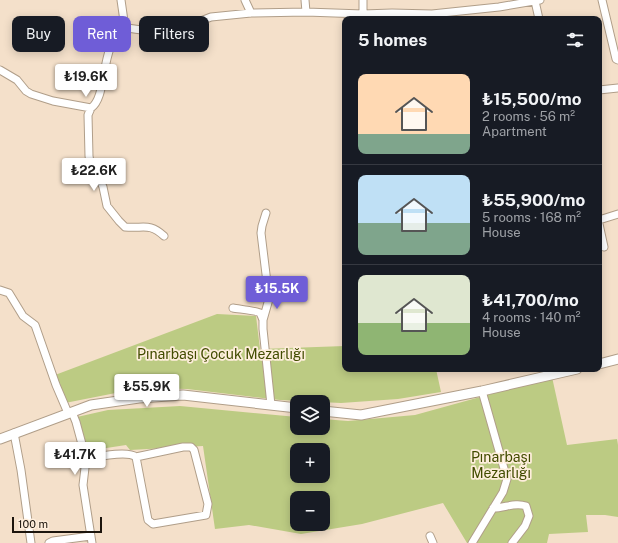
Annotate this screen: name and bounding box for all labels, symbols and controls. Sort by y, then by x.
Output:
chip: Buy [12,16,65,52]
chip: Rent [73,16,131,52]
chip: Filters [139,16,209,52]
icon: filters [564,29,586,51]
text: 5 homes [358,30,427,50]
pin: ₺19.6K [53,64,119,98]
text: ₺19.6K [64,69,108,84]
text: ₺15,500/mo [482,89,581,109]
icon: home [390,90,438,138]
text: 2 rooms · 56 m² [482,109,575,124]
text: Apartment [482,124,547,139]
pin: ₺22.6K [61,158,127,192]
text: ₺22.6K [71,163,117,178]
text: ₺55,900/mo [482,190,585,210]
icon: home [390,191,438,239]
text: 5 rooms · 168 m² [482,210,581,225]
text: House [482,225,521,240]
pin: ₺15.5K [244,276,310,310]
text: ₺15.5K [255,281,299,296]
text: ₺41,700/mo [482,290,579,310]
icon: home [390,291,438,339]
text: 4 rooms · 140 m² [482,310,581,325]
text: House [482,325,521,340]
park label: Pınarbaşı Çocuk Mezarlığı [137,346,305,362]
pin: ₺55.9K [114,374,180,408]
text: ₺55.9K [123,379,171,394]
map controls [290,395,330,531]
button: layers [290,395,330,435]
pin: ₺41.7K [42,442,108,476]
button: + [290,443,330,483]
text: ₺41.7K [54,447,96,462]
park label: Pınarbaşı Mezarlığı [471,449,531,481]
button: − [290,491,330,531]
scale bar [12,515,102,534]
text: 100 m [18,518,48,530]

